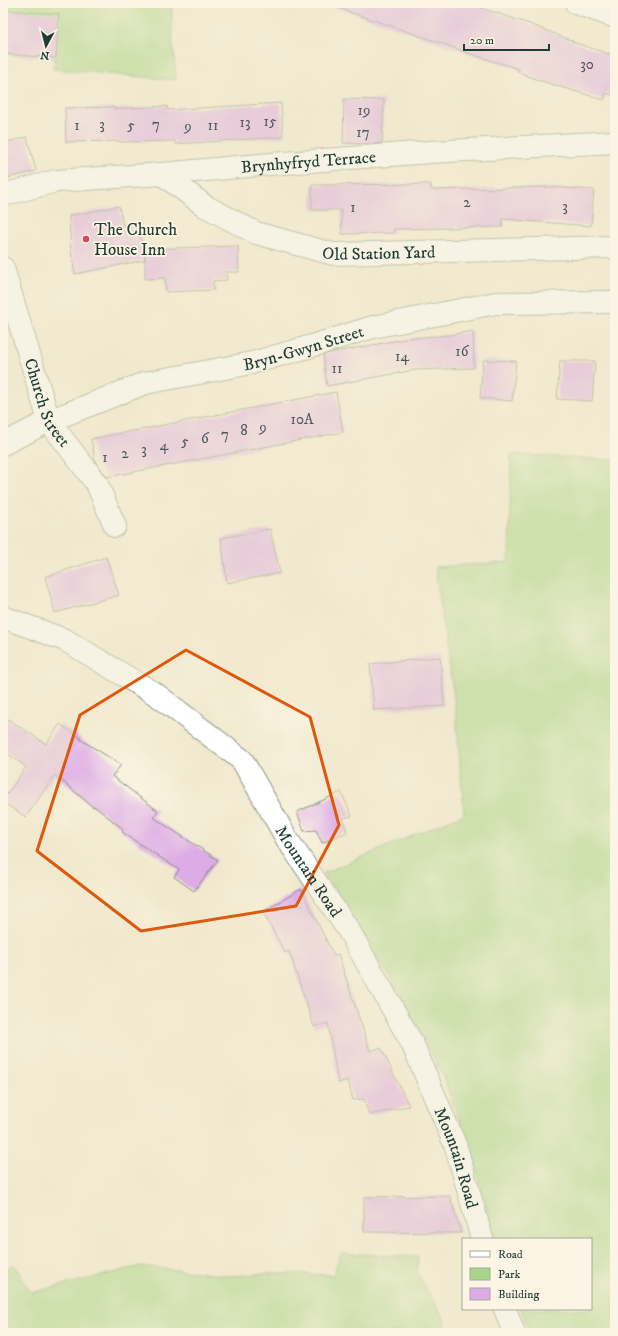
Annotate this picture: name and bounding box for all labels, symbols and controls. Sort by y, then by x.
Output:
north arrow [26,26,66,66]
scale bar [464,26,549,52]
text: 20 m [470,33,494,48]
text: N [40,47,50,62]
house number: 30 [580,55,594,74]
house number: 19 [358,101,370,120]
house number: 15 [264,112,277,131]
house number: 13 [239,113,251,132]
house number: 3 [99,115,105,134]
house number: 7 [152,115,160,134]
house number: 1 [74,116,80,135]
house number: 5 [127,116,135,135]
house number: 11 [207,116,219,135]
house number: 9 [183,117,192,136]
house number: 17 [356,123,370,142]
street label: Brynhyfryd Terrace [240,146,377,179]
house number: 2 [463,193,471,212]
house number: 3 [562,197,568,216]
house number: 1 [350,198,356,217]
place label: The Church House Inn [94,219,177,261]
marker: The Church House Inn [81,234,91,244]
street label: Old Station Yard [320,241,436,266]
street label: Bryn-Gwyn Street [242,320,367,376]
house number: 16 [455,342,470,361]
house number: 14 [395,347,409,366]
street label: Church Street [19,356,75,452]
house number: 11 [331,359,343,378]
house number: 10A [290,410,314,429]
house number: 9 [258,418,267,437]
house number: 8 [240,421,248,440]
house number: 7 [221,425,229,444]
house number: 6 [201,429,210,448]
house number: 5 [181,432,189,451]
house number: 4 [160,436,169,455]
house number: 3 [141,440,147,459]
house number: 2 [121,444,129,463]
house number: 1 [102,448,108,467]
street label: Mountain Road [270,822,347,922]
street label: Mountain Road [428,1104,483,1211]
legend [462,1238,592,1310]
text: Road [498,1247,523,1262]
text: Park [498,1267,520,1282]
text: Building [498,1287,539,1302]

